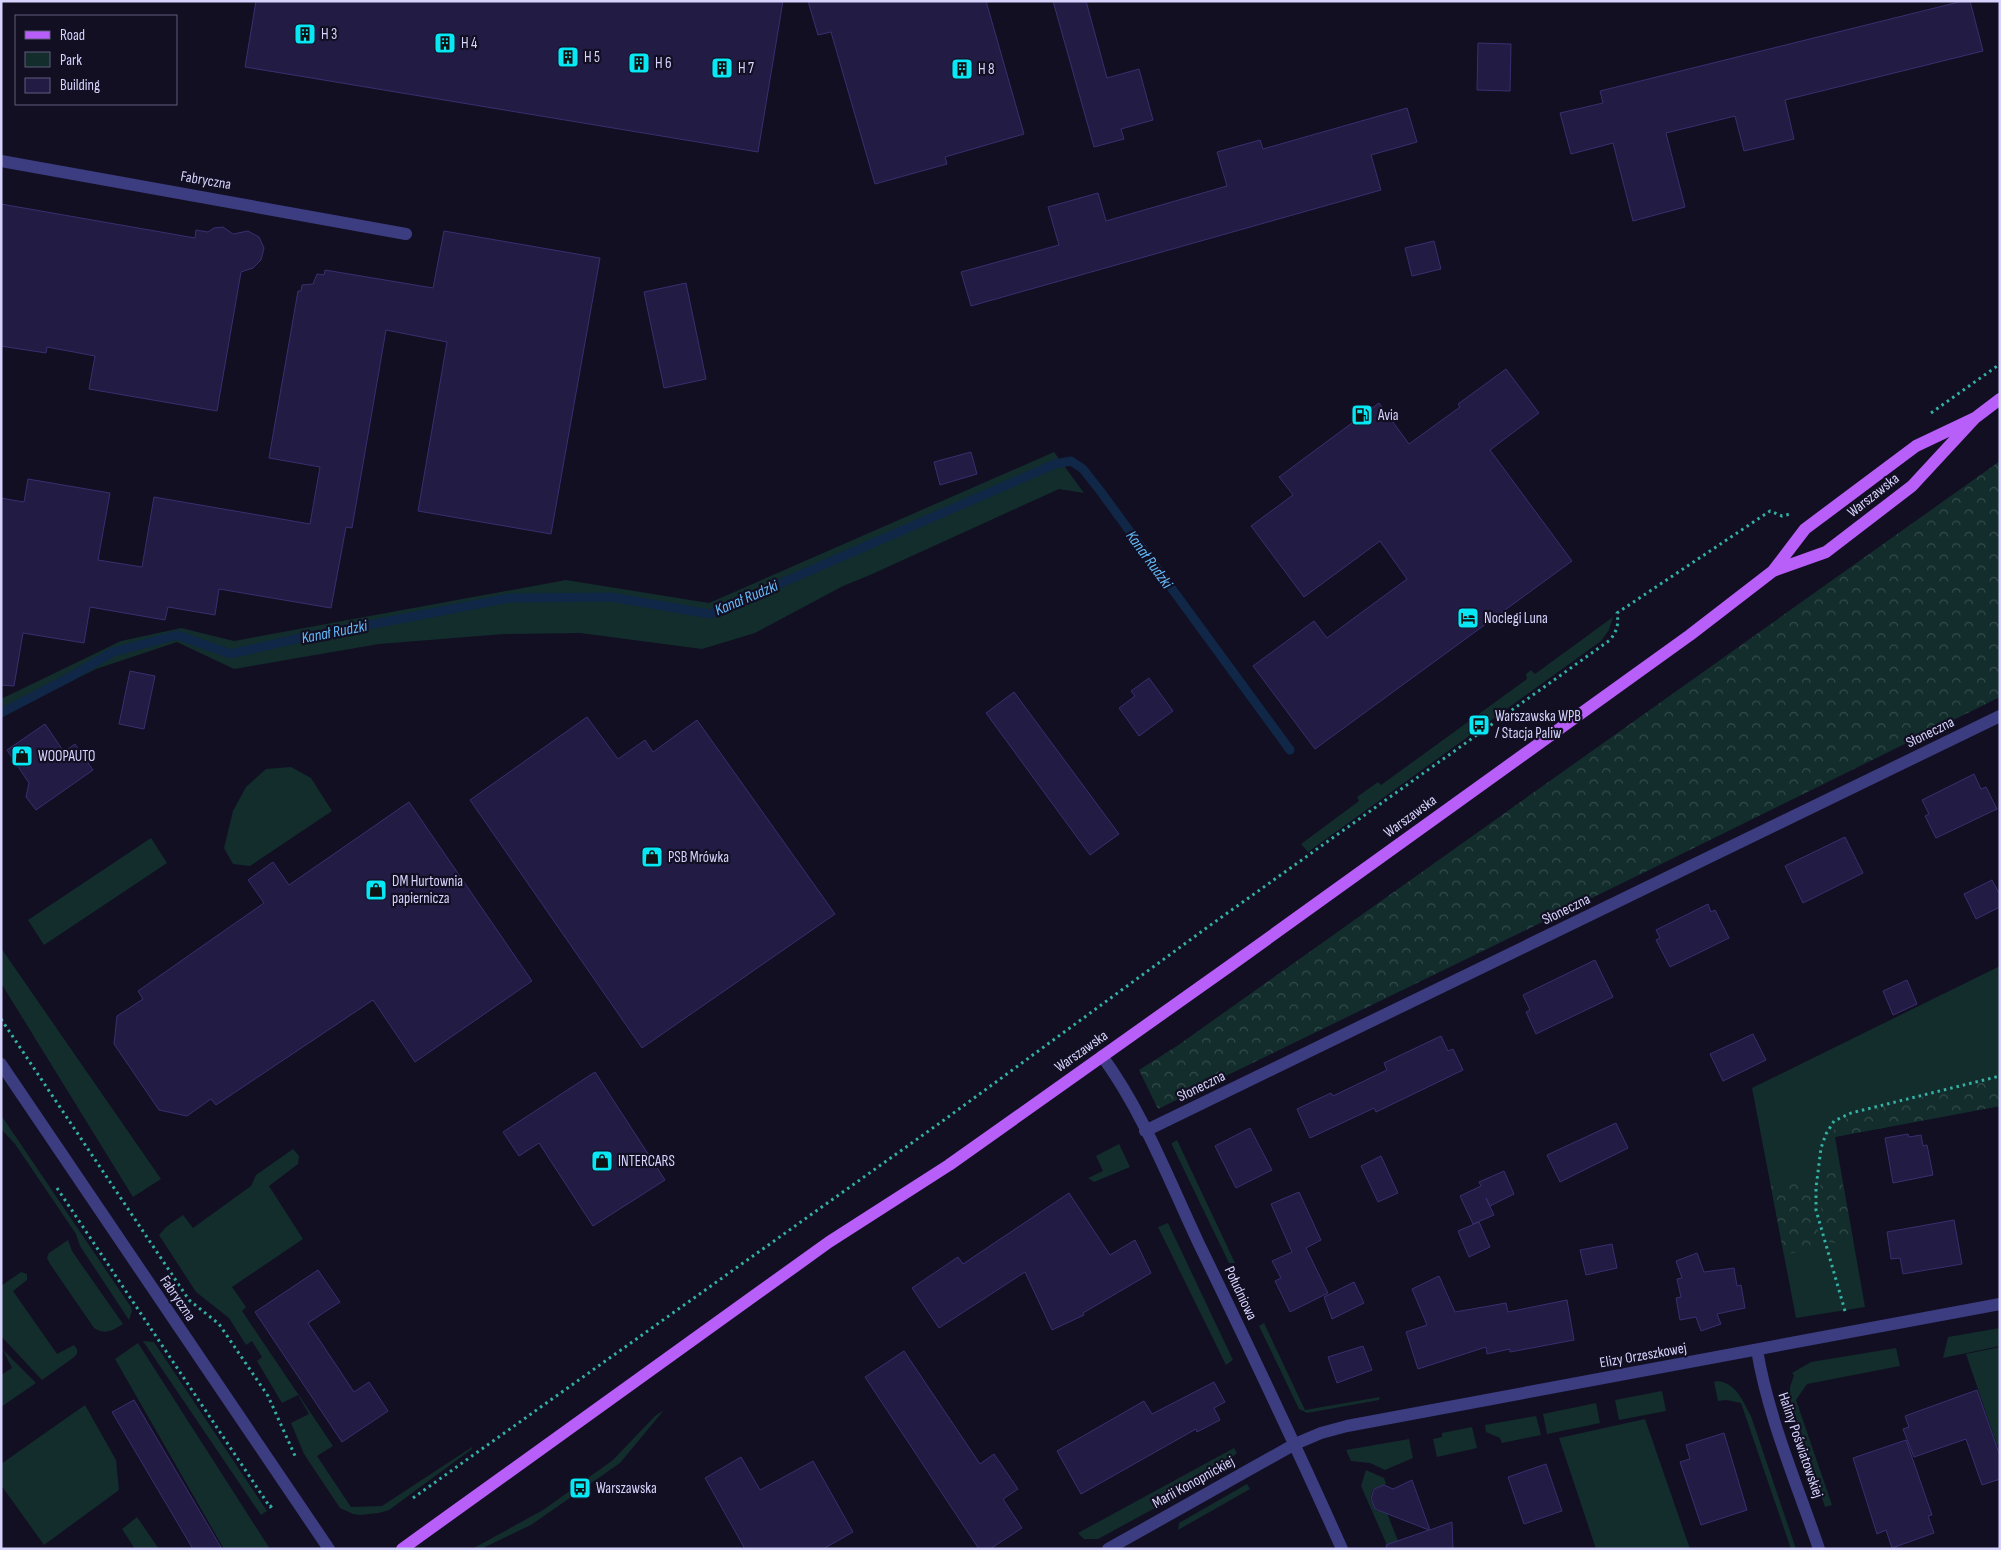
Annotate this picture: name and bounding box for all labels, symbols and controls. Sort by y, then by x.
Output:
legend [15,15,178,105]
building icon: H 3 [293,22,317,46]
place label: H 3 [321,25,337,44]
text: Road [60,26,85,45]
building icon: H 4 [433,31,457,55]
place label: H 4 [461,34,477,53]
building icon: H 5 [556,45,580,69]
place label: H 5 [584,48,600,67]
text: Park [60,51,82,70]
building icon: H 6 [627,51,651,75]
place label: H 6 [655,54,672,73]
building icon: H 7 [710,56,734,80]
building icon: H 8 [950,57,974,81]
place label: H 7 [738,59,754,78]
place label: H 8 [978,60,995,79]
text: Building [60,76,100,95]
street label: Fabryczna [179,167,233,194]
fuel station icon: Avia [1350,403,1374,427]
place label: Avia [1377,406,1399,425]
street label: Warszawska [1844,469,1903,522]
water label: Kanał Rudzki [1121,527,1177,593]
water label: Kanał Rudzki [712,576,782,620]
hotel icon: Noclegi Luna [1456,606,1480,630]
place label: Noclegi Luna [1484,609,1548,628]
water label: Kanał Rudzki [300,617,370,648]
place label: Warszawska WPB / Stacja Paliw [1495,707,1581,743]
bus stop icon: Warszawska WPB / Stacja Paliw [1467,713,1491,737]
street label: Słoneczna [1903,713,1958,752]
shop icon: WOOPAUTO [10,744,34,768]
place label: WOOPAUTO [38,747,95,766]
street label: Warszawska [1380,791,1441,842]
shop icon: PSB Mrówka [640,845,664,869]
place label: PSB Mrówka [668,848,729,867]
place label: DM Hurtownia papiernicza [392,872,463,908]
shop icon: DM Hurtownia papiernicza [364,878,388,902]
street label: Słoneczna [1539,890,1594,929]
street label: Warszawska [1051,1026,1112,1077]
street label: Słoneczna [1174,1067,1229,1106]
shop icon: INTERCARS [590,1149,614,1173]
place label: INTERCARS [618,1152,675,1171]
street label: Południowa [1220,1263,1261,1323]
street label: Fabryczna [155,1272,200,1325]
street label: Elizy Orzeszkowej [1598,1338,1688,1372]
street label: Haliny Poświatowskiej [1774,1390,1828,1501]
street label: Marii Konopnickiej [1149,1452,1238,1513]
bus stop icon: Warszawska [568,1476,592,1500]
place label: Warszawska [596,1479,657,1498]

